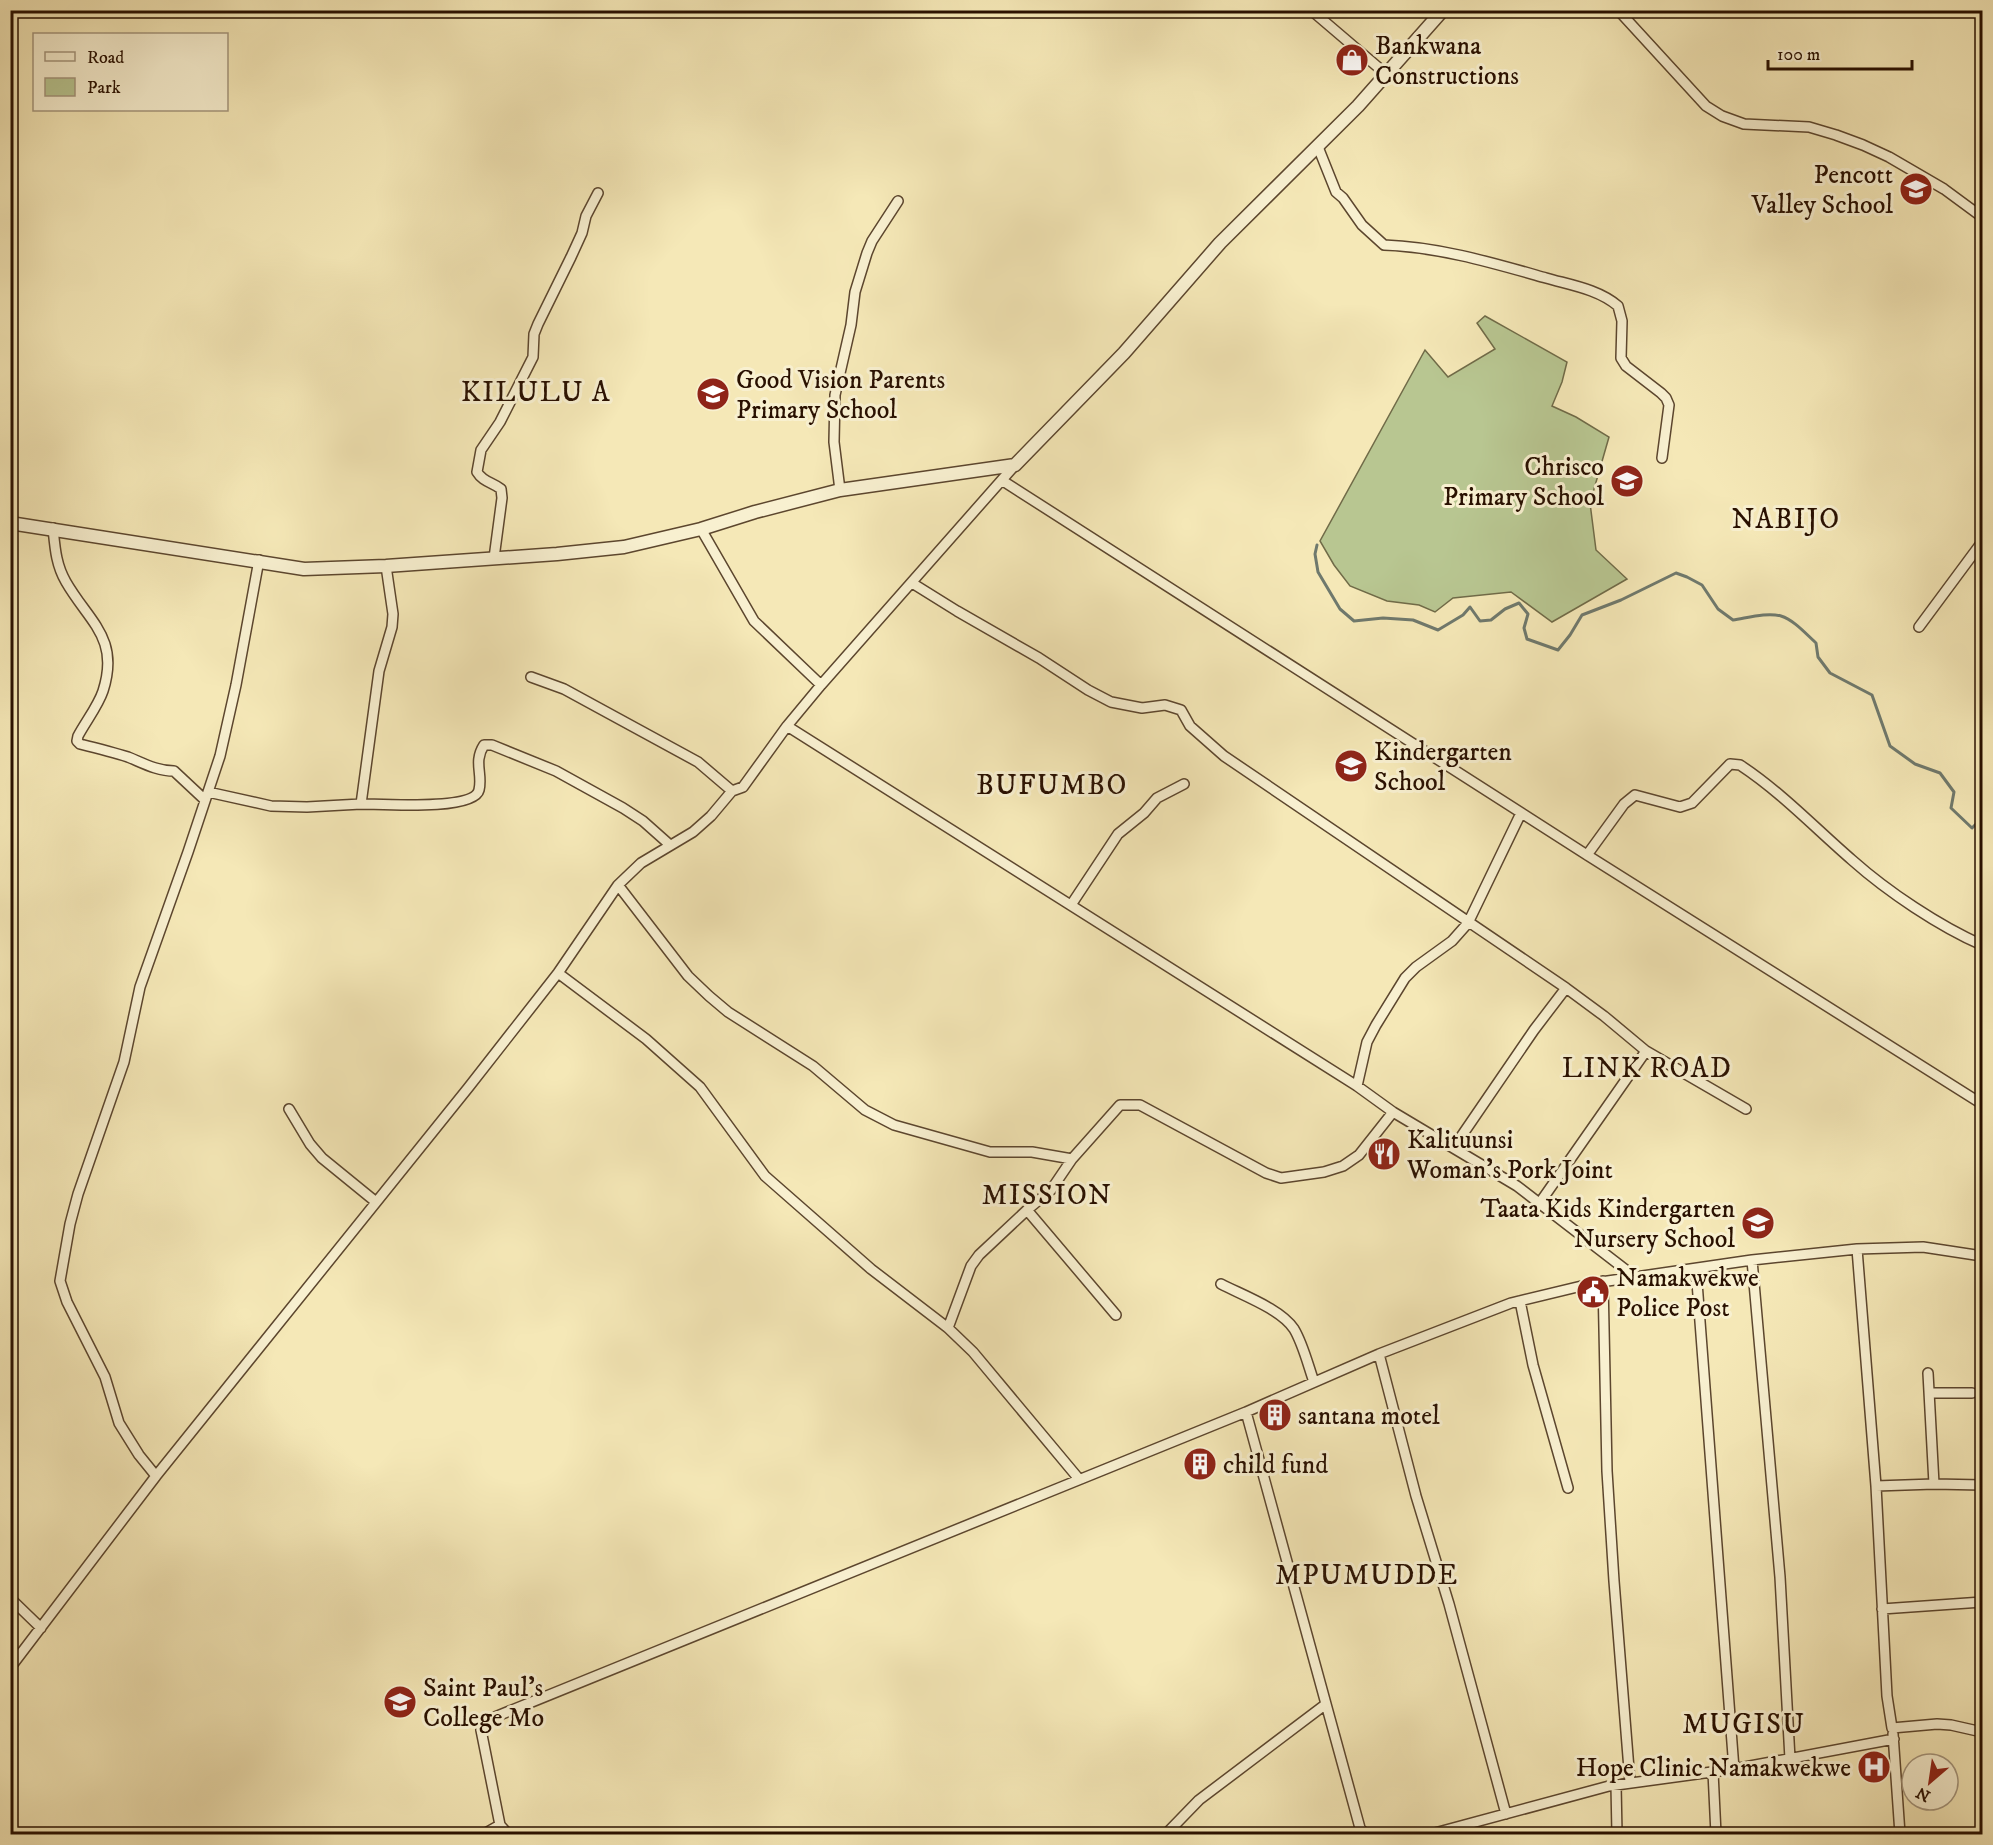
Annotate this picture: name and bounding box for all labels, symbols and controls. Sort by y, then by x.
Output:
place label: Bankwana Constructions [1375,30,1519,93]
legend [33,33,228,111]
scale bar [1768,33,1912,71]
shop icon: Bankwana Constructions [1334,42,1370,78]
text: 100 m [1777,44,1820,66]
text: Road [87,47,124,69]
text: Park [87,77,121,99]
place label: Pencott Valley School [1751,159,1893,222]
school or university icon: Pencott Valley School [1898,171,1934,207]
place label: Good Vision Parents Primary School [736,364,945,427]
district label: KILULU A [461,375,611,410]
school or university icon: Good Vision Parents Primary School [695,376,731,412]
place label: Chrisco Primary School [1443,451,1604,514]
school or university icon: Chrisco Primary School [1609,463,1645,499]
district label: NABIJO [1731,502,1841,537]
place label: Kindergarten School [1374,736,1512,799]
school or university icon: Kindergarten School [1333,748,1369,784]
district label: BUFUMBO [976,768,1128,803]
district label: LINK ROAD [1562,1051,1732,1086]
place label: Kalituunsi Woman's Pork Joint [1406,1124,1613,1187]
restaurant icon: Kalituunsi Woman's Pork Joint [1366,1136,1402,1172]
district label: MISSION [982,1178,1112,1213]
place label: Taata Kids Kindergarten Nursery School [1480,1193,1735,1256]
school or university icon: Taata Kids Kindergarten Nursery School [1740,1205,1776,1241]
place label: Namakwekwe Police Post [1616,1262,1759,1325]
public building icon: Namakwekwe Police Post [1575,1274,1611,1310]
building icon: santana motel [1257,1397,1293,1433]
place label: santana motel [1298,1400,1440,1433]
building icon: child fund [1182,1446,1218,1482]
place label: child fund [1223,1449,1328,1482]
district label: MPUMUDDE [1275,1558,1459,1593]
place label: Saint Paul's College Mo [423,1672,544,1735]
school or university icon: Saint Paul's College Mo [382,1684,418,1720]
district label: MUGISU [1682,1707,1806,1742]
hospital icon: Hope Clinic Namakwekwe [1856,1749,1892,1785]
place label: Hope Clinic Namakwekwe [1576,1752,1851,1785]
north arrow [1900,1752,1960,1812]
text: N [1913,1782,1934,1806]

